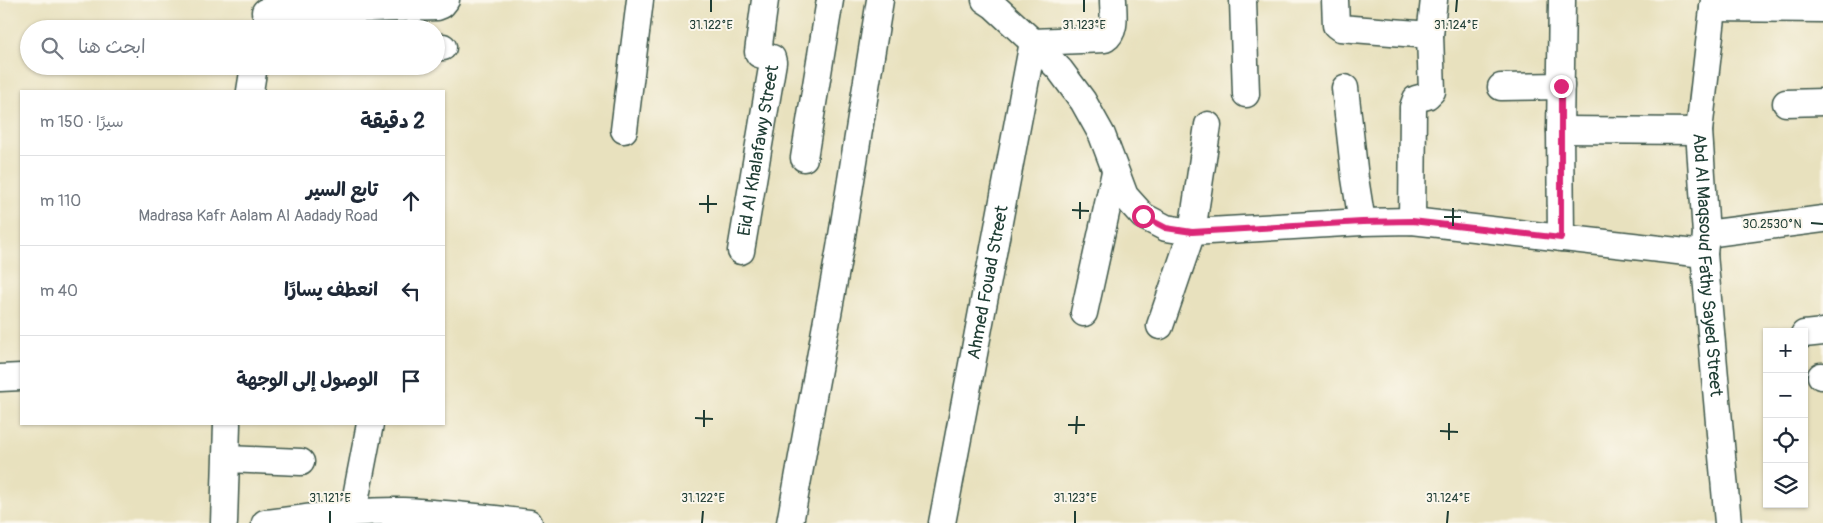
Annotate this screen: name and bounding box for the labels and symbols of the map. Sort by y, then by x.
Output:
text: 31.122°E [689,18,733,33]
text: 31.123°E [1062,18,1106,33]
text: 31.124°E [1434,18,1478,33]
street label: Eid Al Khalafawy Street [733,63,784,238]
route end [1550,75,1573,98]
street label: Abd Al Maqsoud Fathy Sayed Street [1687,132,1728,398]
street label: Ahmed Fouad Street [962,203,1014,361]
route start [1132,205,1155,228]
text: 30.2530°N [1743,217,1802,232]
text: 31.121°E [309,491,351,506]
text: 31.122°E [681,491,725,506]
text: 31.123°E [1053,491,1097,506]
text: 31.124°E [1426,491,1470,506]

